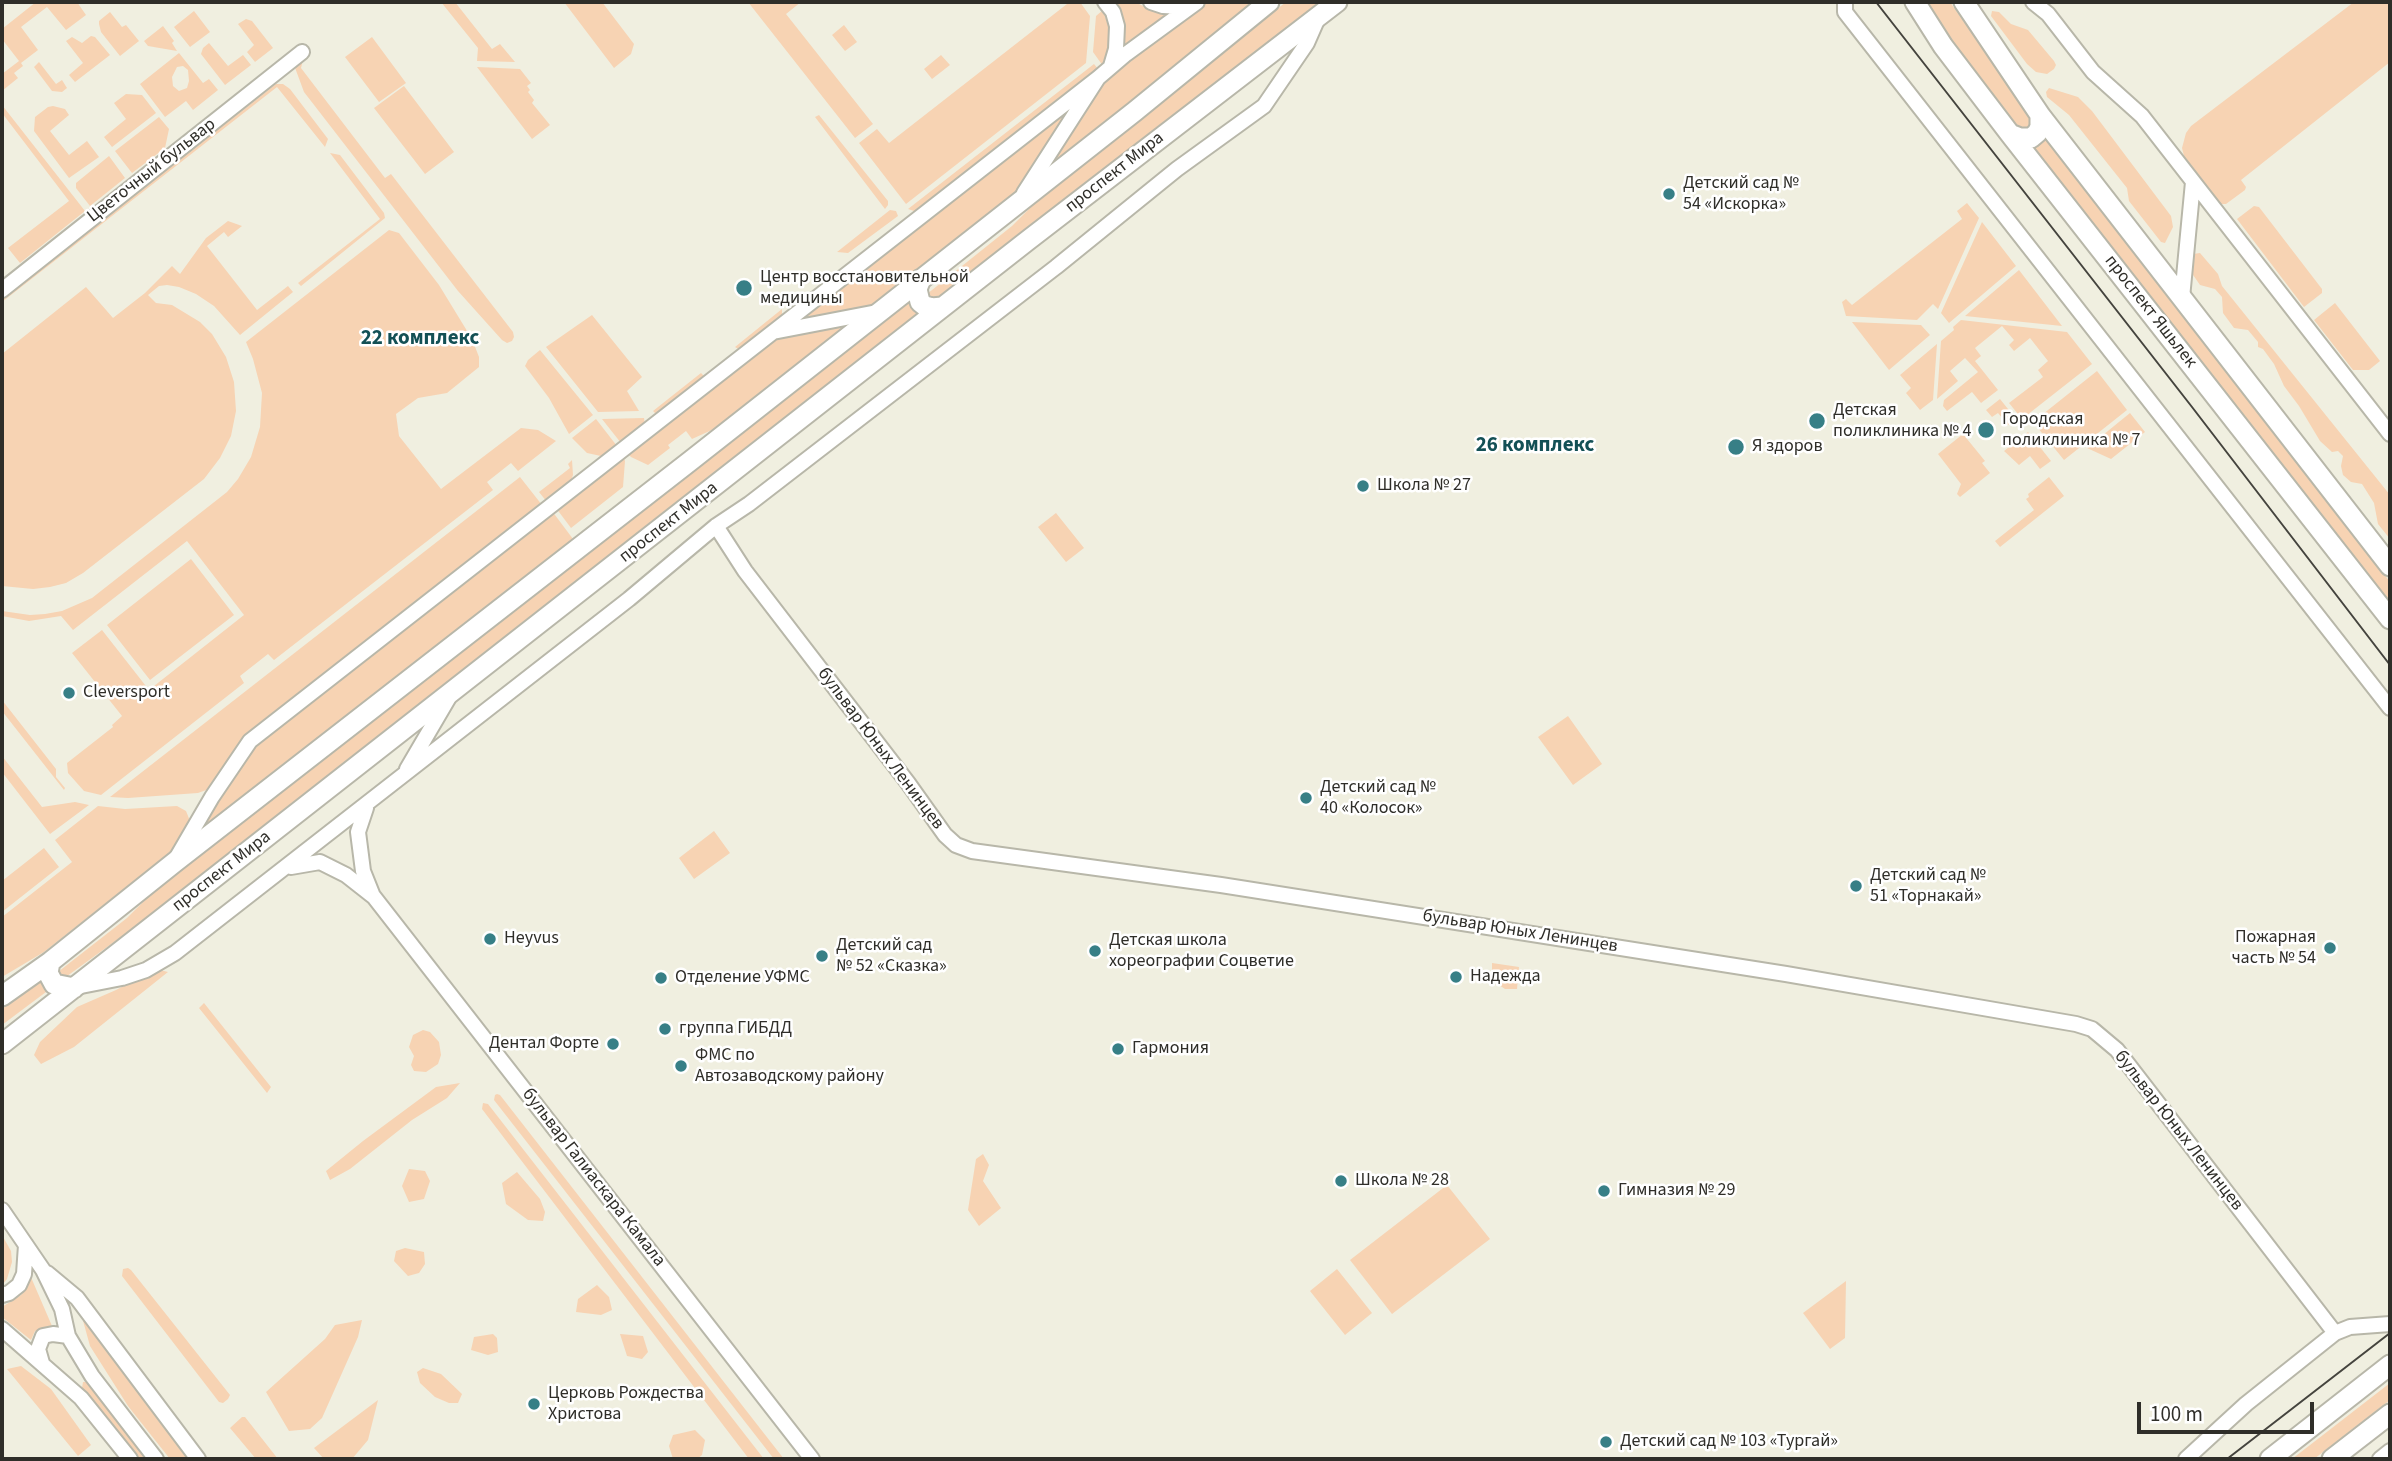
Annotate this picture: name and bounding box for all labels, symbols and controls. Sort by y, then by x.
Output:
street label: Цветочный бульвар [83,114,221,228]
street label: проспект Мира [1061,128,1169,218]
place label: Детский сад № 54 «Искорка» [1683,173,1799,216]
marker: Детский сад № 54 «Искорка» [1661,186,1677,202]
street label: проспект Яшьлек [2099,251,2201,373]
place label: Центр восстановительной медицины [760,267,969,310]
marker: Центр восстановительной медицины [734,278,754,298]
district label: 22 комплекс [361,326,479,352]
place label: Детская поликлиника № 4 [1833,400,1971,442]
place label: Городская поликлиника № 7 [2002,409,2140,452]
marker: Детская поликлиника № 4 [1807,411,1827,431]
marker: Городская поликлиника № 7 [1976,420,1996,440]
district label: 26 комплекс [1476,433,1594,459]
place label: Я здоров [1752,436,1823,458]
marker: Я здоров [1726,437,1746,457]
place label: Школа № 27 [1377,475,1471,497]
street label: проспект Мира [615,478,723,568]
marker: Школа № 27 [1355,478,1371,494]
street label: бульвар Юных Ленинцев [812,664,948,834]
place label: Cleversport [83,682,170,704]
marker: Cleversport [61,685,77,701]
place label: Детский сад № 40 «Колосок» [1320,777,1436,820]
marker: Детский сад № 40 «Колосок» [1298,790,1314,806]
street label: проспект Мира [168,827,276,917]
place label: Детский сад № 51 «Торнакай» [1870,865,1986,908]
marker: Детский сад № 51 «Торнакай» [1848,878,1864,894]
street label: бульвар Юных Ленинцев [1421,906,1619,958]
place label: Пожарная часть № 54 [2231,927,2316,970]
place label: Heyvus [504,928,559,950]
place label: Детская школа хореографии Соцветие [1109,930,1294,972]
marker: Heyvus [482,931,498,947]
place label: Детский сад № 52 «Сказка» [836,935,947,978]
marker: Пожарная часть № 54 [2322,940,2338,956]
marker: Детская школа хореографии Соцветие [1087,943,1103,959]
marker: Детский сад № 52 «Сказка» [814,948,830,964]
place label: Надежда [1470,966,1541,988]
place label: Отделение УФМС [675,967,810,989]
marker: Надежда [1448,969,1464,985]
marker: Отделение УФМС [653,970,669,986]
place label: группа ГИБДД [679,1018,792,1040]
marker: группа ГИБДД [657,1021,673,1037]
place label: Дентал Форте [489,1033,599,1055]
marker: Дентал Форте [605,1036,621,1052]
place label: Гармония [1132,1038,1209,1060]
marker: Гармония [1110,1041,1126,1057]
place label: ФМС по Автозаводскому району [695,1045,884,1088]
street label: бульвар Юных Ленинцев [2109,1047,2247,1215]
marker: ФМС по Автозаводскому району [673,1058,689,1074]
street label: бульвар Галиаскара Камала [517,1085,669,1271]
place label: Школа № 28 [1355,1170,1449,1192]
marker: Школа № 28 [1333,1173,1349,1189]
place label: Гимназия № 29 [1618,1180,1735,1202]
marker: Гимназия № 29 [1596,1183,1612,1199]
place label: Церковь Рождества Христова [548,1383,704,1426]
scale bar [2140,1388,2317,1432]
marker: Церковь Рождества Христова [526,1396,542,1412]
text: 100 m [2150,1399,2203,1429]
place label: Детский сад № 103 «Тургай» [1620,1431,1838,1453]
marker: Детский сад № 103 «Тургай» [1598,1434,1614,1450]

